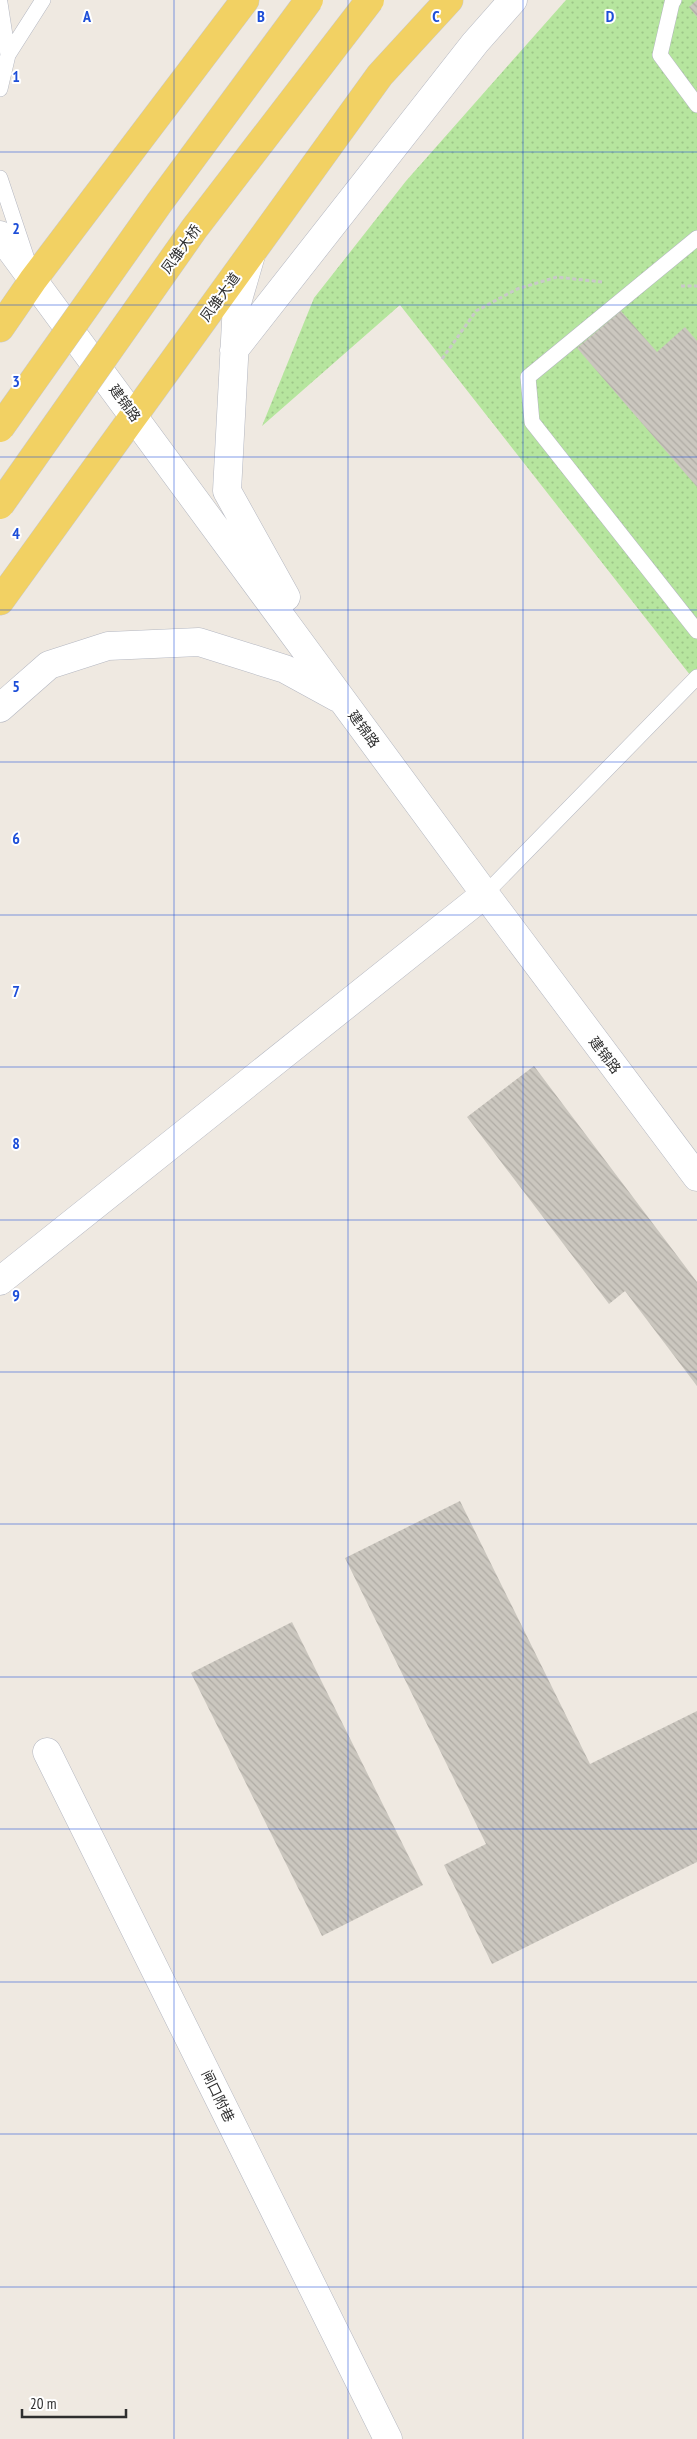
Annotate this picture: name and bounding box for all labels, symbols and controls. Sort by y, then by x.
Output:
text: A [82,6,92,26]
text: B [257,6,265,26]
text: C [432,6,440,26]
text: D [606,6,615,26]
text: 1 [12,66,20,86]
text: 2 [12,218,20,238]
street label: 凤雏大桥 [157,221,205,277]
street label: 凤雏大道 [196,269,244,325]
text: 3 [12,371,20,391]
street label: 建锦路 [105,381,145,425]
text: 4 [12,523,20,543]
text: 5 [12,676,20,696]
street label: 建锦路 [344,707,384,751]
text: 6 [12,828,20,848]
text: 7 [12,981,20,1001]
street label: 建锦路 [585,1033,625,1077]
text: 8 [12,1133,20,1153]
text: 9 [12,1285,20,1305]
street label: 闸口附巷 [198,2067,238,2125]
scale bar [22,2386,126,2418]
text: 20 m [30,2394,56,2413]

